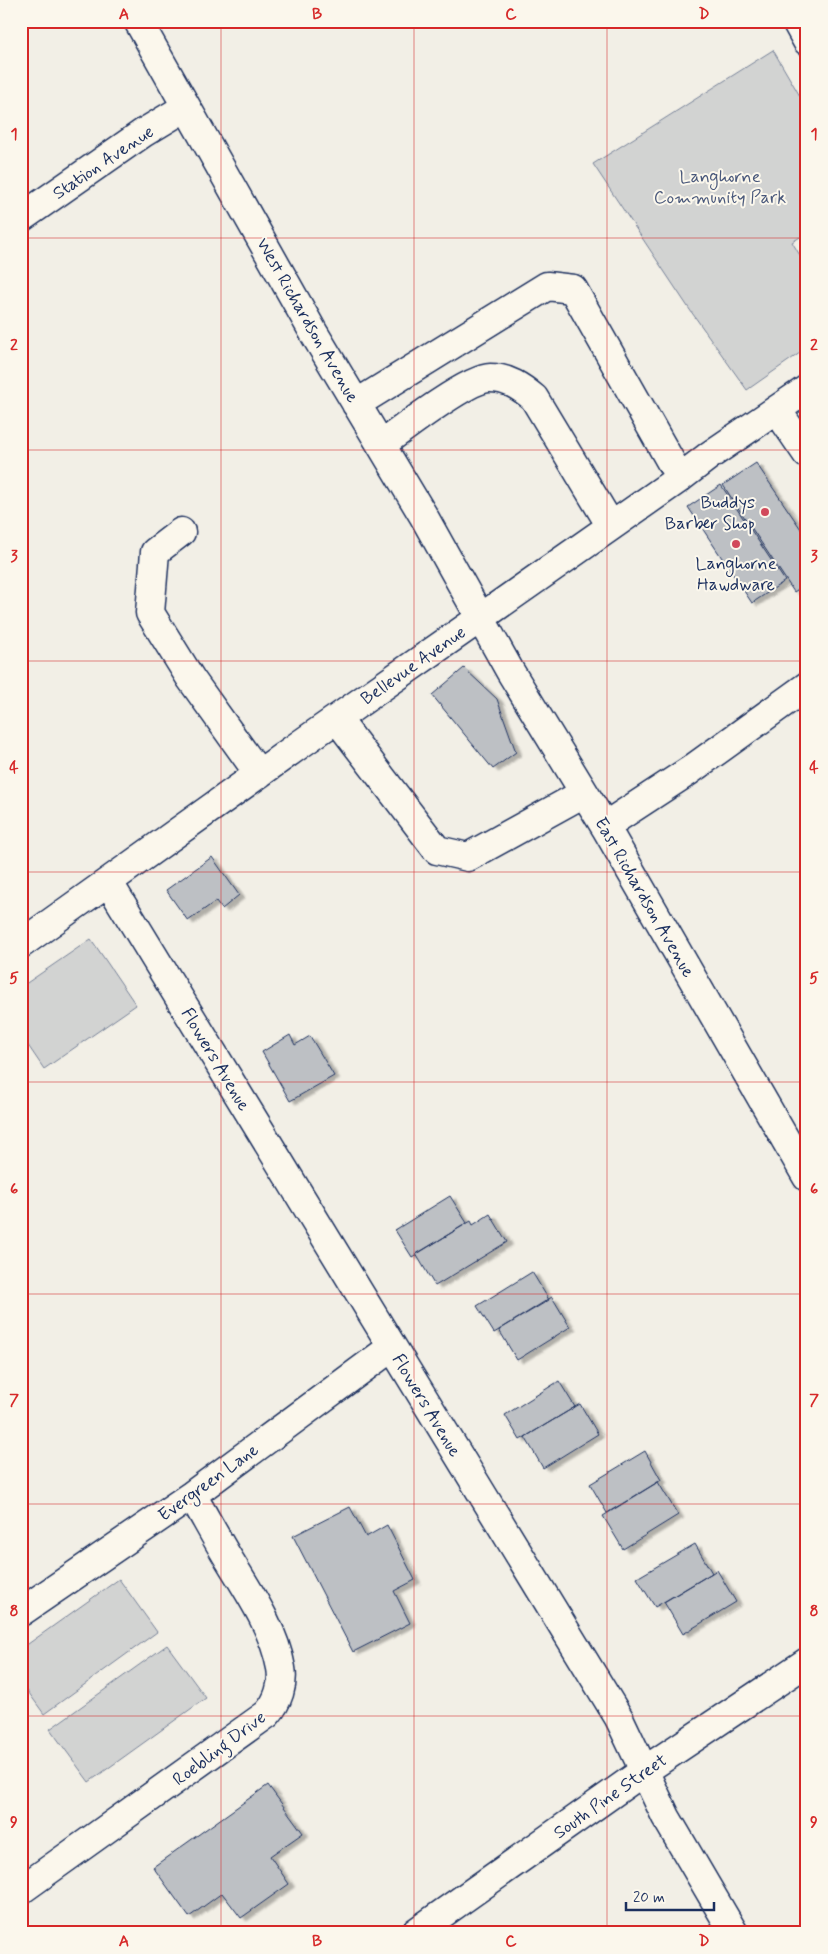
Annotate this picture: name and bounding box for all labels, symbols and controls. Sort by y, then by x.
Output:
text: A [119,4,129,25]
text: B [312,4,322,25]
text: C [505,4,517,25]
text: D [698,4,710,25]
street label: Station Avenue [48,120,159,206]
text: 1 [10,124,18,145]
text: 1 [810,124,818,145]
park label: Langhorne Community Park [654,165,786,210]
street label: West Richardson Avenue [250,234,364,407]
text: 2 [10,335,18,356]
text: 2 [810,335,818,356]
place label: Buddys Barber Shop [665,491,755,536]
marker: Buddys Barber Shop [759,506,771,518]
marker: Langhorne Hawdware [730,538,742,550]
text: 3 [10,546,18,567]
text: 3 [810,546,818,567]
place label: Langhorne Hawdware [695,552,777,597]
street label: Bellevue Avenue [356,621,471,711]
text: 4 [9,757,19,778]
text: 4 [809,757,819,778]
street label: East Richardson Avenue [588,813,700,982]
text: 5 [9,968,19,989]
text: 5 [809,968,819,989]
street label: Flowers Avenue [175,1003,255,1116]
text: 6 [10,1179,18,1200]
text: 6 [810,1179,818,1200]
street label: Flowers Avenue [386,1349,466,1462]
text: 7 [9,1390,19,1411]
text: 7 [809,1390,819,1411]
street label: Evergreen Lane [153,1438,264,1528]
text: 8 [9,1601,19,1622]
text: 8 [809,1601,819,1622]
street label: Roebling Drive [168,1706,272,1793]
street label: South Pine Street [549,1749,672,1845]
text: 9 [10,1812,18,1833]
text: 9 [810,1812,818,1833]
scale bar [626,1879,713,1911]
text: 20 m [633,1888,665,1908]
text: A [119,1931,129,1952]
text: B [312,1931,322,1952]
text: C [505,1931,517,1952]
text: D [698,1931,710,1952]

